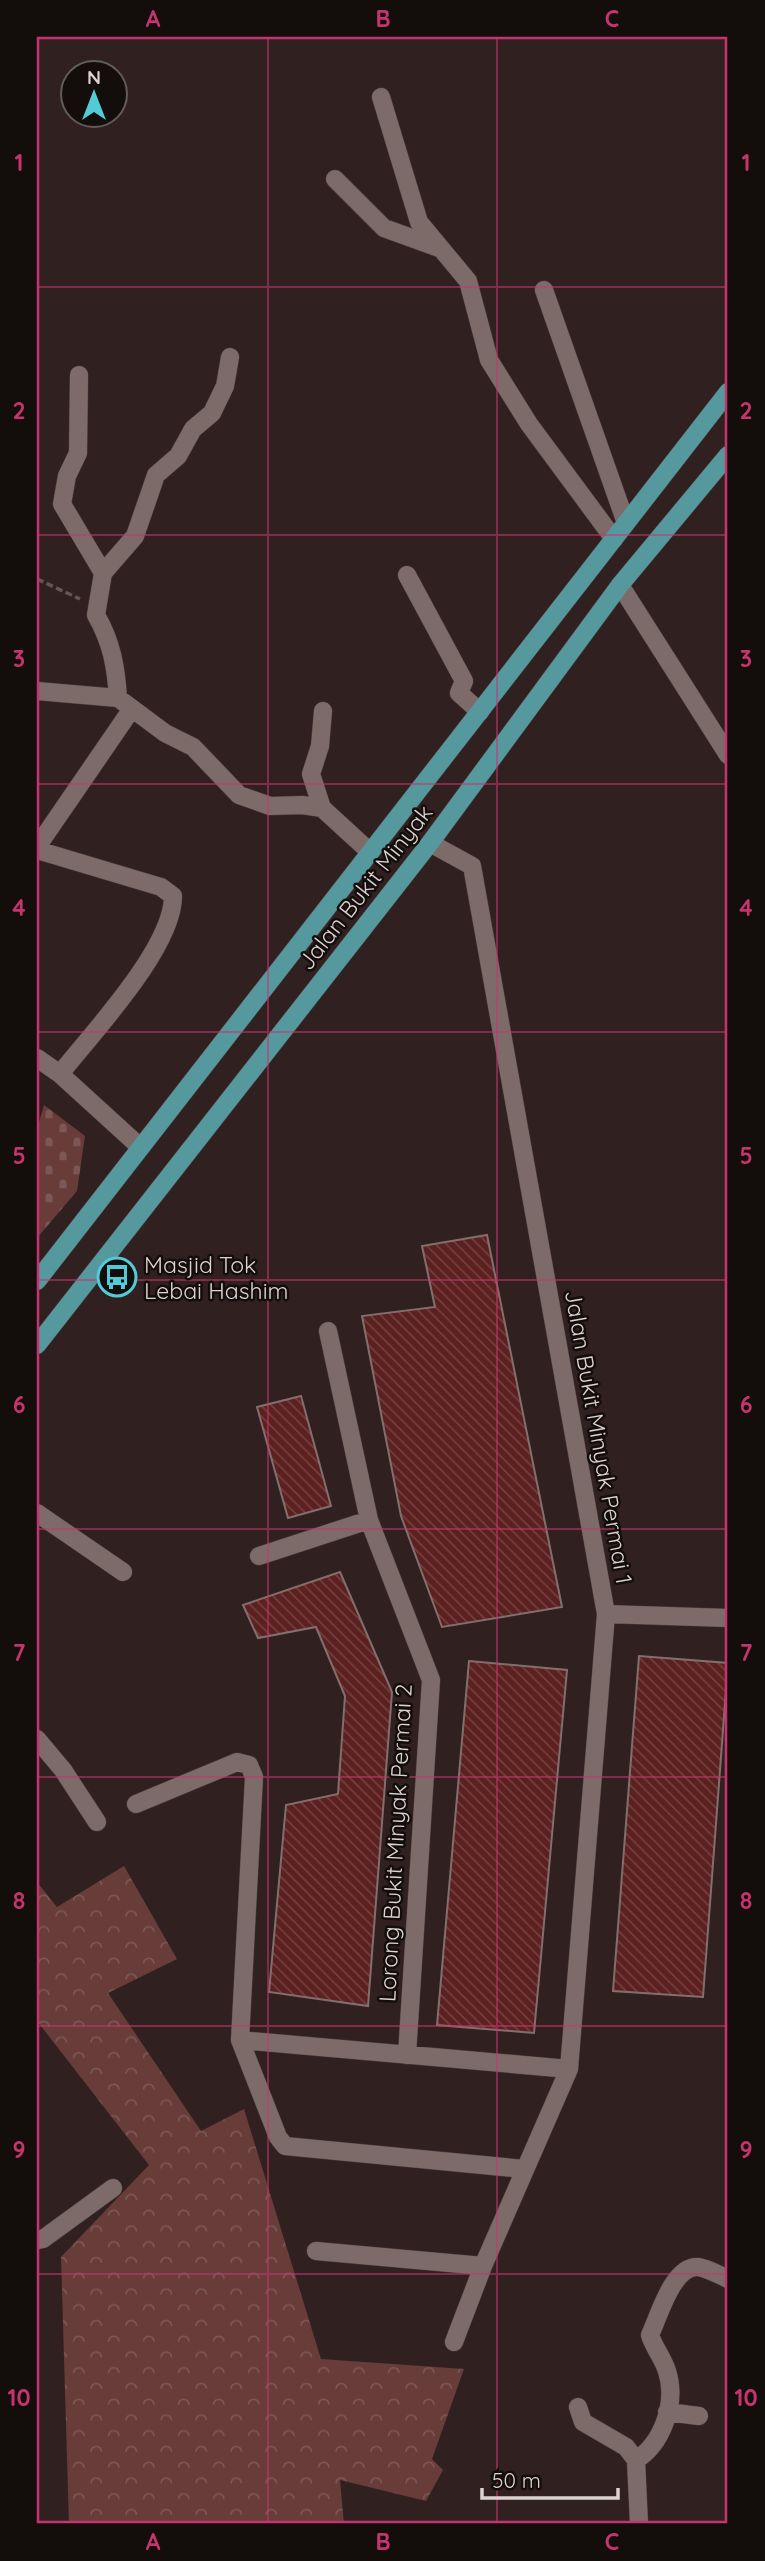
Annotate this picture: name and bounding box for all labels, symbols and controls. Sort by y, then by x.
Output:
text: A [146,4,161,33]
text: B [375,4,391,33]
text: C [605,4,619,33]
north arrow [60,60,130,130]
text: N [87,65,101,89]
text: 1 [15,148,23,177]
text: 1 [742,148,750,177]
text: 2 [12,396,26,425]
text: 2 [739,396,753,425]
text: 3 [13,644,25,673]
text: 3 [740,644,752,673]
street label: Jalan Bukit Minyak [291,799,439,975]
text: 4 [12,893,26,922]
text: 4 [739,893,753,922]
text: 5 [12,1141,26,1170]
text: 5 [739,1141,753,1170]
place label: Masjid Tok Lebai Hashim [144,1250,289,1305]
bus stop icon: Masjid Tok Lebai Hashim [96,1256,138,1298]
street label: Jalan Bukit Minyak Permai 1 [559,1288,639,1586]
text: 6 [13,1390,25,1419]
text: 6 [740,1390,752,1419]
text: 7 [13,1638,26,1667]
text: 7 [740,1638,753,1667]
street label: Lorong Bukit Minyak Permai 2 [372,1683,418,2003]
text: 8 [13,1886,25,1915]
text: 8 [740,1886,752,1915]
text: 9 [12,2135,26,2164]
text: 9 [739,2135,753,2164]
text: 10 [7,2383,31,2412]
text: 10 [734,2383,758,2412]
scale bar [482,2456,618,2500]
text: 50 m [492,2467,541,2493]
text: A [146,2527,161,2556]
text: B [375,2527,391,2556]
text: C [605,2527,619,2556]

